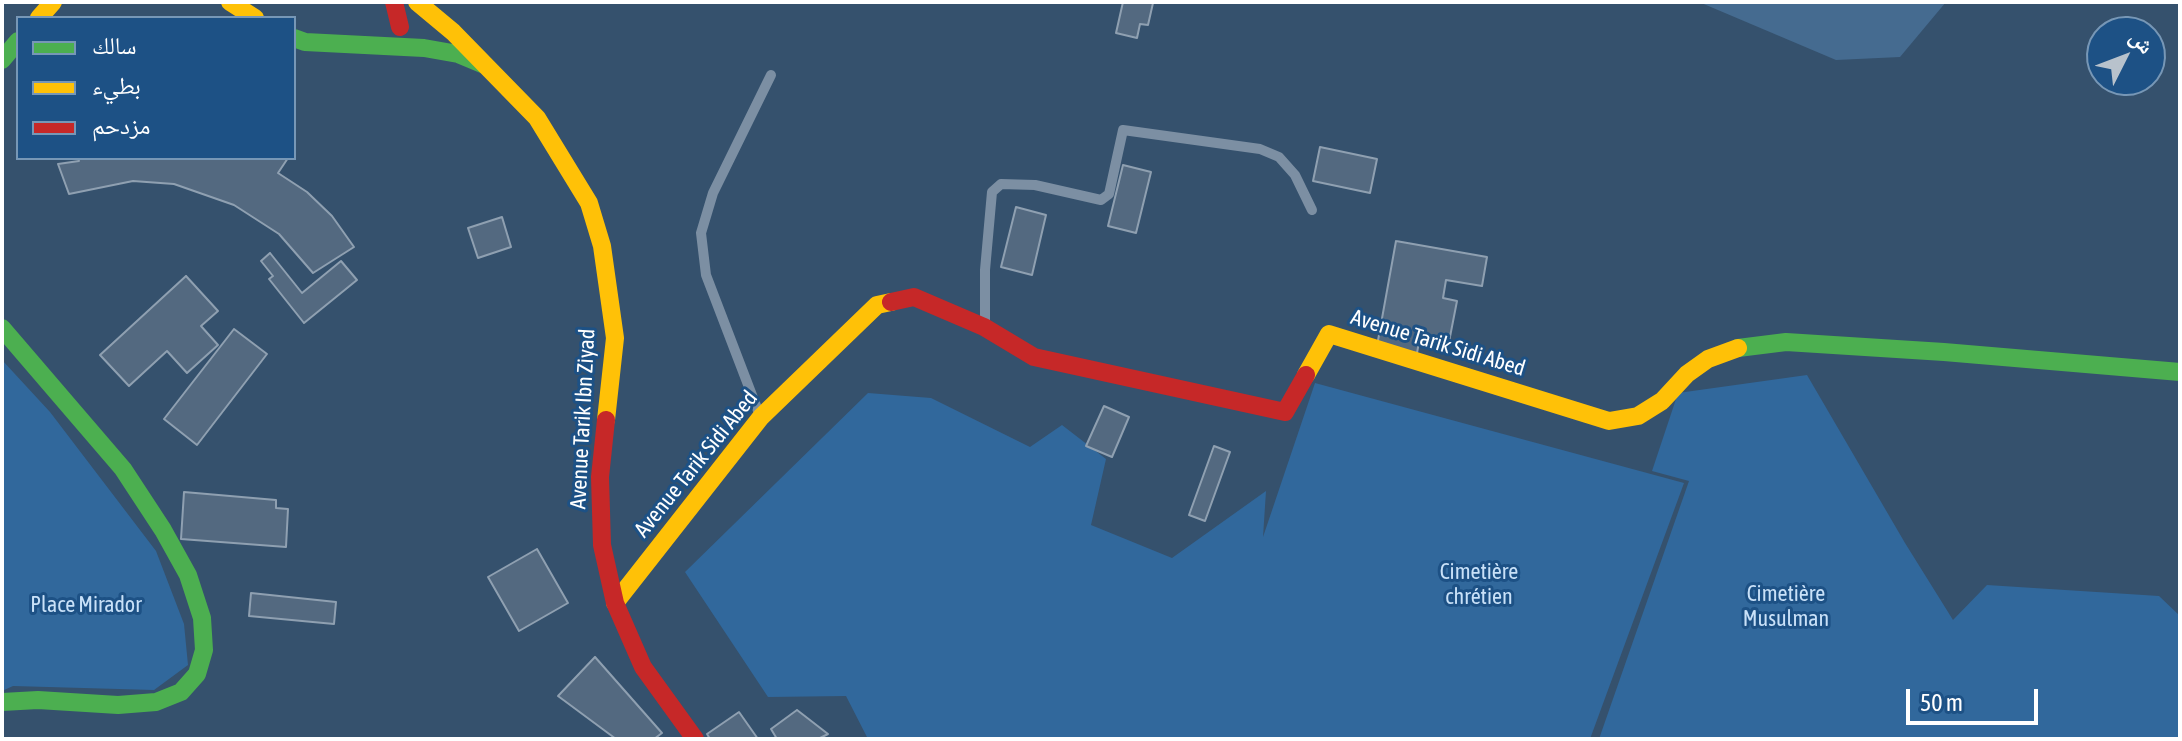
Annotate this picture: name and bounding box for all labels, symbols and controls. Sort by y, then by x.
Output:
legend [16,16,296,160]
north arrow [2086,16,2166,96]
text: ش [2125,24,2160,59]
text: سالك [92,32,137,59]
text: بطيء [92,72,141,99]
text: مزدحم [92,112,151,139]
street label: Avenue Tarik Sidi Abed [1348,304,1528,382]
street label: Avenue Tarik Ibn Ziyad [565,328,601,510]
street label: Avenue Tarik Sidi Abed [629,385,763,543]
park label: Cimetière chrétien [1440,559,1518,610]
park label: Cimetière Musulman [1743,581,1829,632]
park label: Place Mirador [30,592,142,618]
scale bar [1910,673,2042,723]
text: 50 m [1920,689,1963,716]

